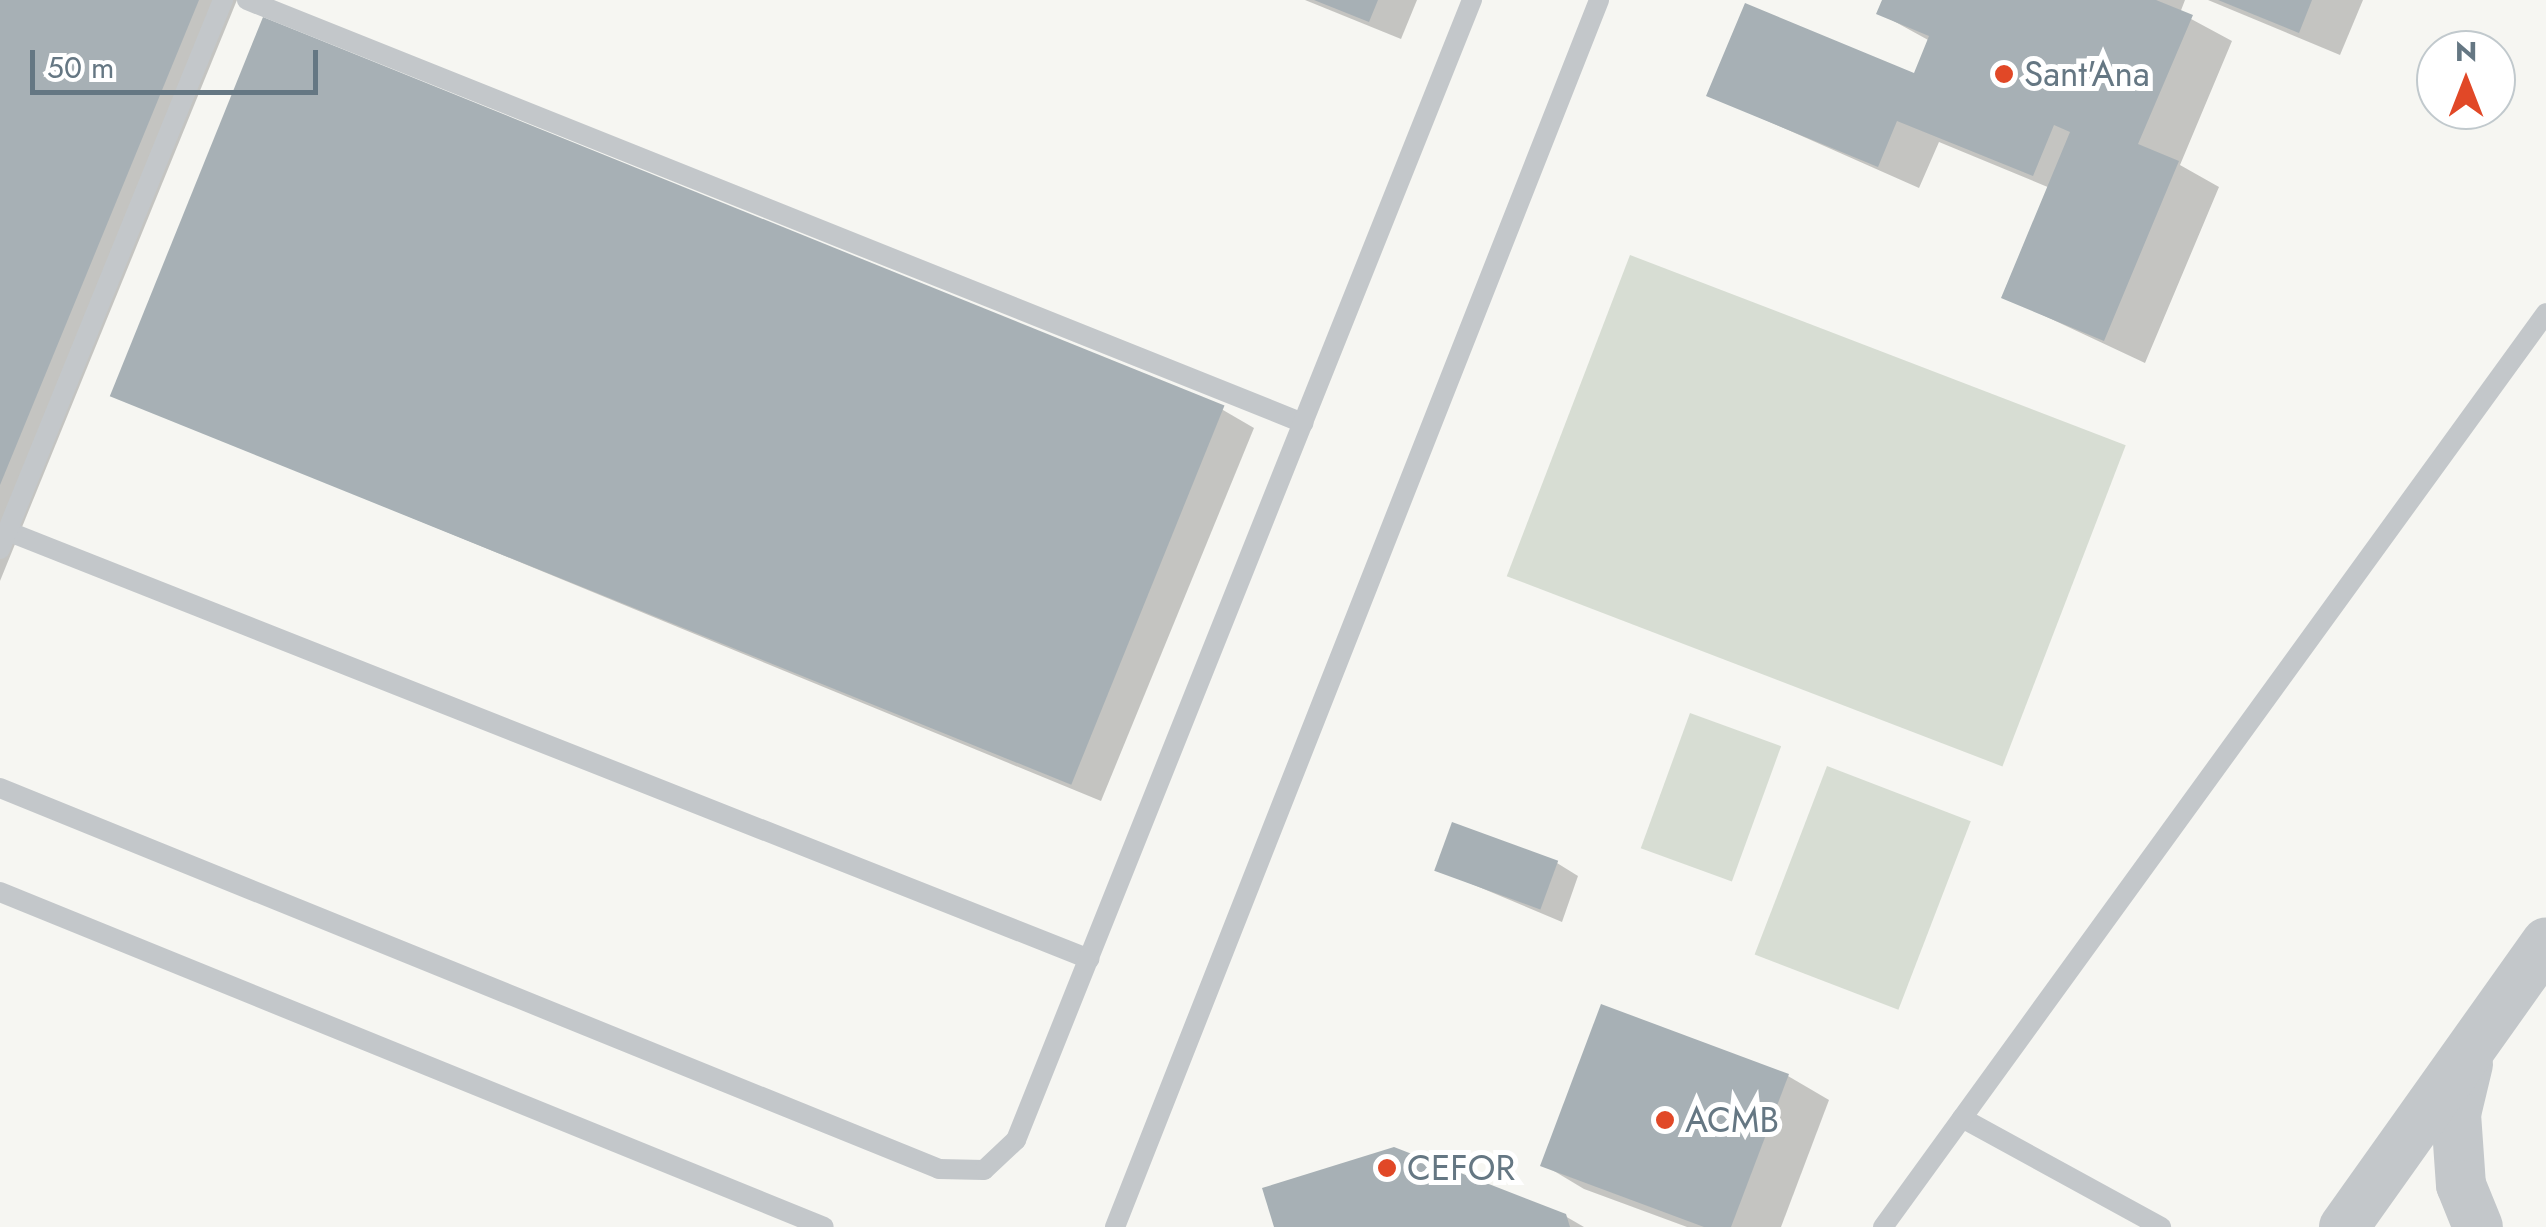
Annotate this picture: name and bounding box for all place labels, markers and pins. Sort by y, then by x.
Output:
place label: Sant'Ana [2024,53,2150,95]
marker: Sant'Ana [1993,63,2015,85]
place label: ACMB [1685,1099,1779,1141]
marker: ACMB [1654,1109,1676,1131]
place label: CEFOR [1407,1147,1515,1189]
marker: CEFOR [1376,1157,1398,1179]

